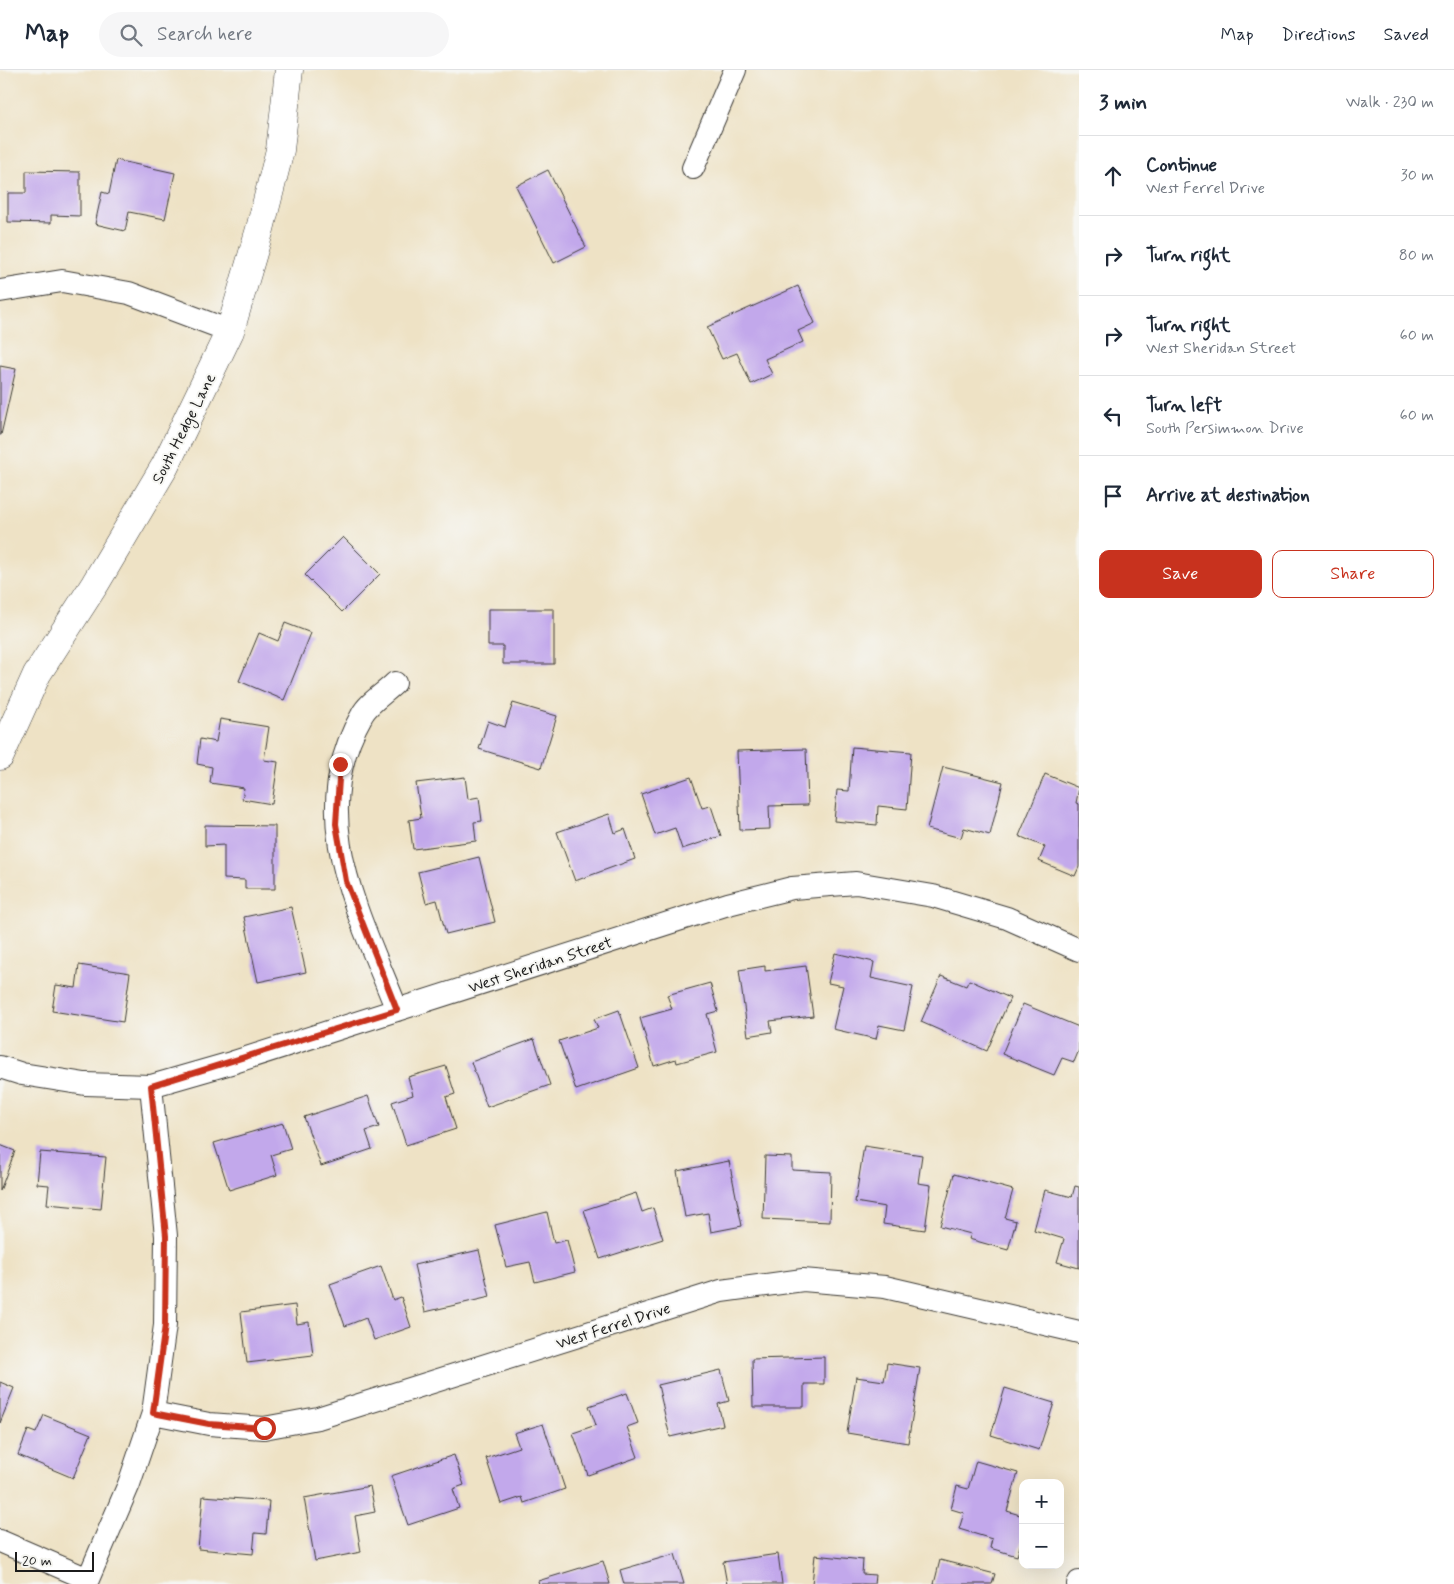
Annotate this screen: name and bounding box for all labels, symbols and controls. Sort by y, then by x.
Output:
search box [99,12,449,57]
text: Map [25,19,69,50]
icon: search [117,21,145,49]
text: Search here [157,22,253,47]
text: Map [1221,23,1254,47]
text: Directions [1282,23,1356,47]
text: Saved [1384,23,1429,47]
text: 3 min [1099,89,1147,117]
text: Walk · 230 m [1346,92,1434,113]
text: Continue [1146,153,1217,178]
icon: ahead [1099,162,1127,190]
text: 30 m [1401,165,1434,186]
text: West Ferrel Drive [1146,178,1265,199]
icon: right [1099,242,1127,270]
text: Turn right [1146,243,1230,268]
text: 80 m [1399,245,1434,266]
text: Turn right [1146,313,1230,338]
icon: right [1099,322,1127,350]
text: 60 m [1400,325,1434,346]
text: West Sheridan Street [1146,338,1296,359]
street label: South Hedge Lane [147,370,222,488]
text: Turn left [1146,393,1222,418]
icon: left [1099,402,1127,430]
text: 60 m [1400,405,1434,426]
text: South Persimmon Drive [1146,418,1304,439]
icon: arrive [1099,482,1127,510]
text: Arrive at destination [1146,483,1310,508]
button: Save [1099,550,1262,598]
button: Share [1272,550,1434,598]
route end [329,753,352,776]
street label: West Sheridan Street [466,932,616,999]
street label: West Ferrel Drive [554,1298,673,1355]
route start [253,1417,276,1440]
map controls [1019,1479,1064,1569]
button: + [1019,1479,1064,1524]
button: − [1019,1524,1064,1569]
scale bar [15,1549,94,1572]
text: 20 m [22,1552,52,1570]

